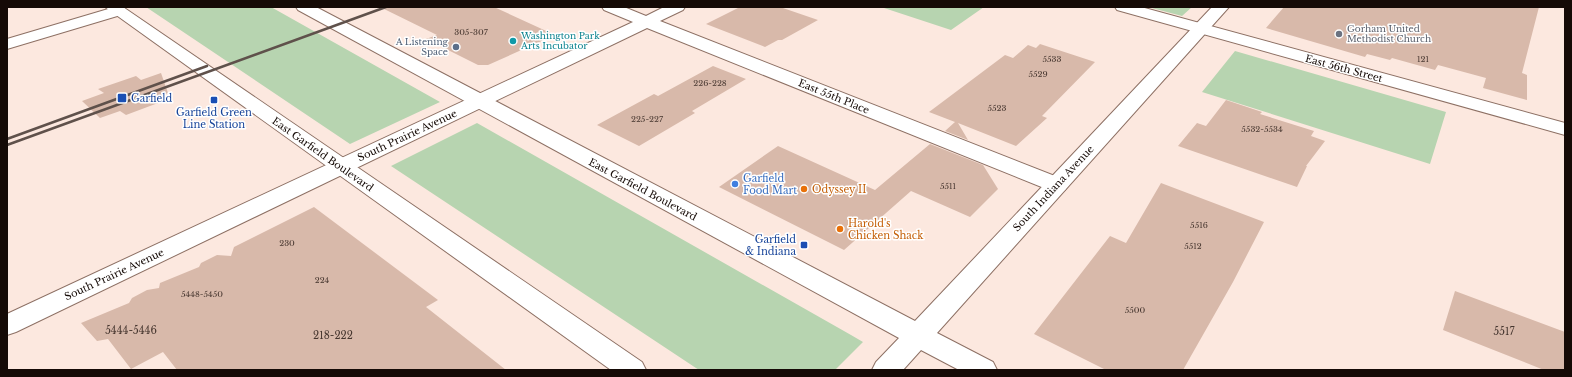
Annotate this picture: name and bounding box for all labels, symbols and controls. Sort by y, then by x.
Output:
place label: Gorham United Methodist Church [1347,23,1431,44]
house number: 305-307 [454,27,489,37]
marker: Gorham United Methodist Church [1334,29,1344,39]
place label: Washington Park Arts Incubator [520,30,600,51]
place label: A Listening Space [395,36,449,57]
marker: Washington Park Arts Incubator [508,36,518,46]
marker: A Listening Space [451,42,461,52]
street label: East 56th Street [1304,52,1384,85]
house number: 5533 [1043,54,1062,64]
house number: 121 [1417,54,1429,64]
house number: 5529 [1028,69,1048,79]
street label: East 55th Place [796,76,872,117]
house number: 226-228 [693,78,727,88]
marker: Garfield [116,92,128,104]
place label: Garfield [131,92,172,105]
marker: Garfield Green Line Station [209,95,219,105]
house number: 5523 [988,103,1007,113]
place label: Garfield Green Line Station [176,106,252,131]
street label: South Prairie Avenue [355,107,459,164]
street label: East Garfield Boulevard [269,114,376,195]
house number: 225-227 [631,114,664,124]
house number: 5532-5534 [1241,124,1283,134]
street label: South Indiana Avenue [1010,142,1097,234]
street label: East Garfield Boulevard [586,155,699,224]
place label: Garfield Food Mart [743,172,797,197]
marker: Garfield Food Mart [730,179,740,189]
house number: 5511 [940,181,957,191]
place label: Odyssey II [812,183,866,196]
marker: Odyssey II [799,184,809,194]
place label: Harold's Chicken Shack [848,217,924,242]
house number: 5516 [1190,220,1208,230]
marker: Harold's Chicken Shack [835,224,845,234]
place label: Garfield & Indiana [745,233,796,258]
house number: 230 [279,238,295,248]
marker: Garfield & Indiana [799,240,809,250]
house number: 5512 [1184,241,1202,251]
street label: South Prairie Avenue [62,246,166,303]
house number: 224 [315,275,330,285]
house number: 5448-5450 [181,289,223,299]
house number: 5500 [1125,305,1146,315]
house number: 5444-5446 [105,324,157,337]
house number: 5517 [1494,325,1515,338]
house number: 218-222 [313,329,353,342]

